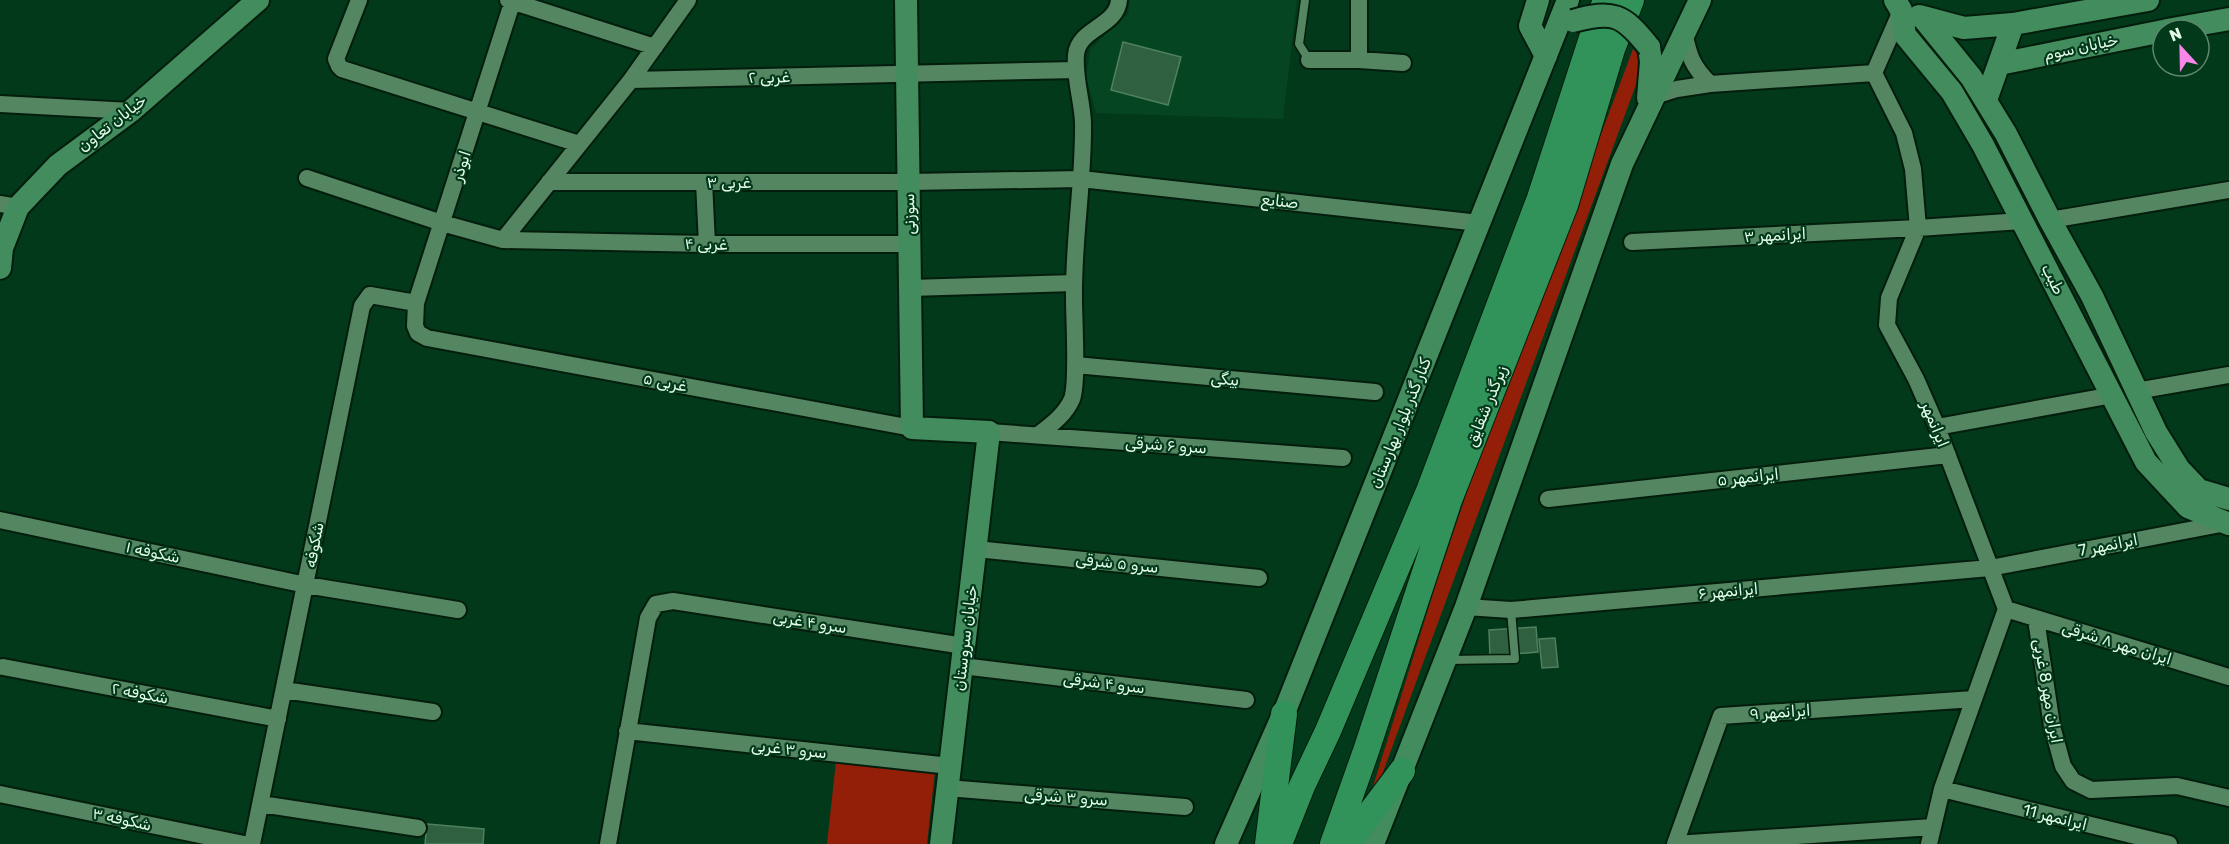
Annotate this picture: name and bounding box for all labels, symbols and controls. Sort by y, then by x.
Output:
north arrow [2151,18,2211,78]
text: N [2167,24,2184,46]
street label: خیابان سوم [2042,30,2120,65]
street label: غربی ۲ [748,67,790,88]
street label: خیابان تعاون [74,90,151,156]
street label: ابوذر [447,148,476,185]
street label: غربی ۳ [707,173,752,193]
street label: صنایع [1260,190,1299,214]
street label: سوزنی [899,193,920,235]
street label: ایرانمهر ۳ [1743,224,1807,247]
street label: غربی ۴ [684,234,728,255]
street label: طیب [2037,261,2069,297]
street label: کنار گذر بلوار بهارستان [1365,354,1436,491]
street label: زیرگذر شقایق [1461,363,1512,450]
street label: غربی ۵ [641,368,689,397]
street label: بیگی [1210,368,1240,390]
street label: ایرانمهر [1916,397,1953,450]
street label: سرو ۶ شرقی [1124,433,1208,458]
street label: ایرانمهر ۵ [1716,464,1780,491]
street label: شکوفه [300,521,329,569]
street label: ایرانمهر 7 [2077,530,2139,561]
street label: شکوفه ۱ [124,537,182,568]
street label: سرو ۵ شرقی [1074,549,1159,578]
street label: ایرانمهر ۶ [1697,579,1759,604]
street label: خیابان سروستان [949,584,982,692]
street label: سرو ۴ غربی [772,607,848,638]
street label: ایران مهر ٨ شرقی [2060,617,2174,670]
street label: ایران مهر 8 غربی [2028,637,2067,745]
street label: سرو ۴ شرقی [1062,669,1146,698]
street label: شکوفه ۲ [110,678,170,709]
street label: ایرانمهر ۹ [1749,700,1811,725]
street label: سرو ۳ غربی [750,736,828,763]
street label: سرو ۳ شرقی [1024,785,1108,810]
street label: ایرانمهر 11 [2021,800,2089,835]
street label: شکوفه ۳ [90,803,153,836]

